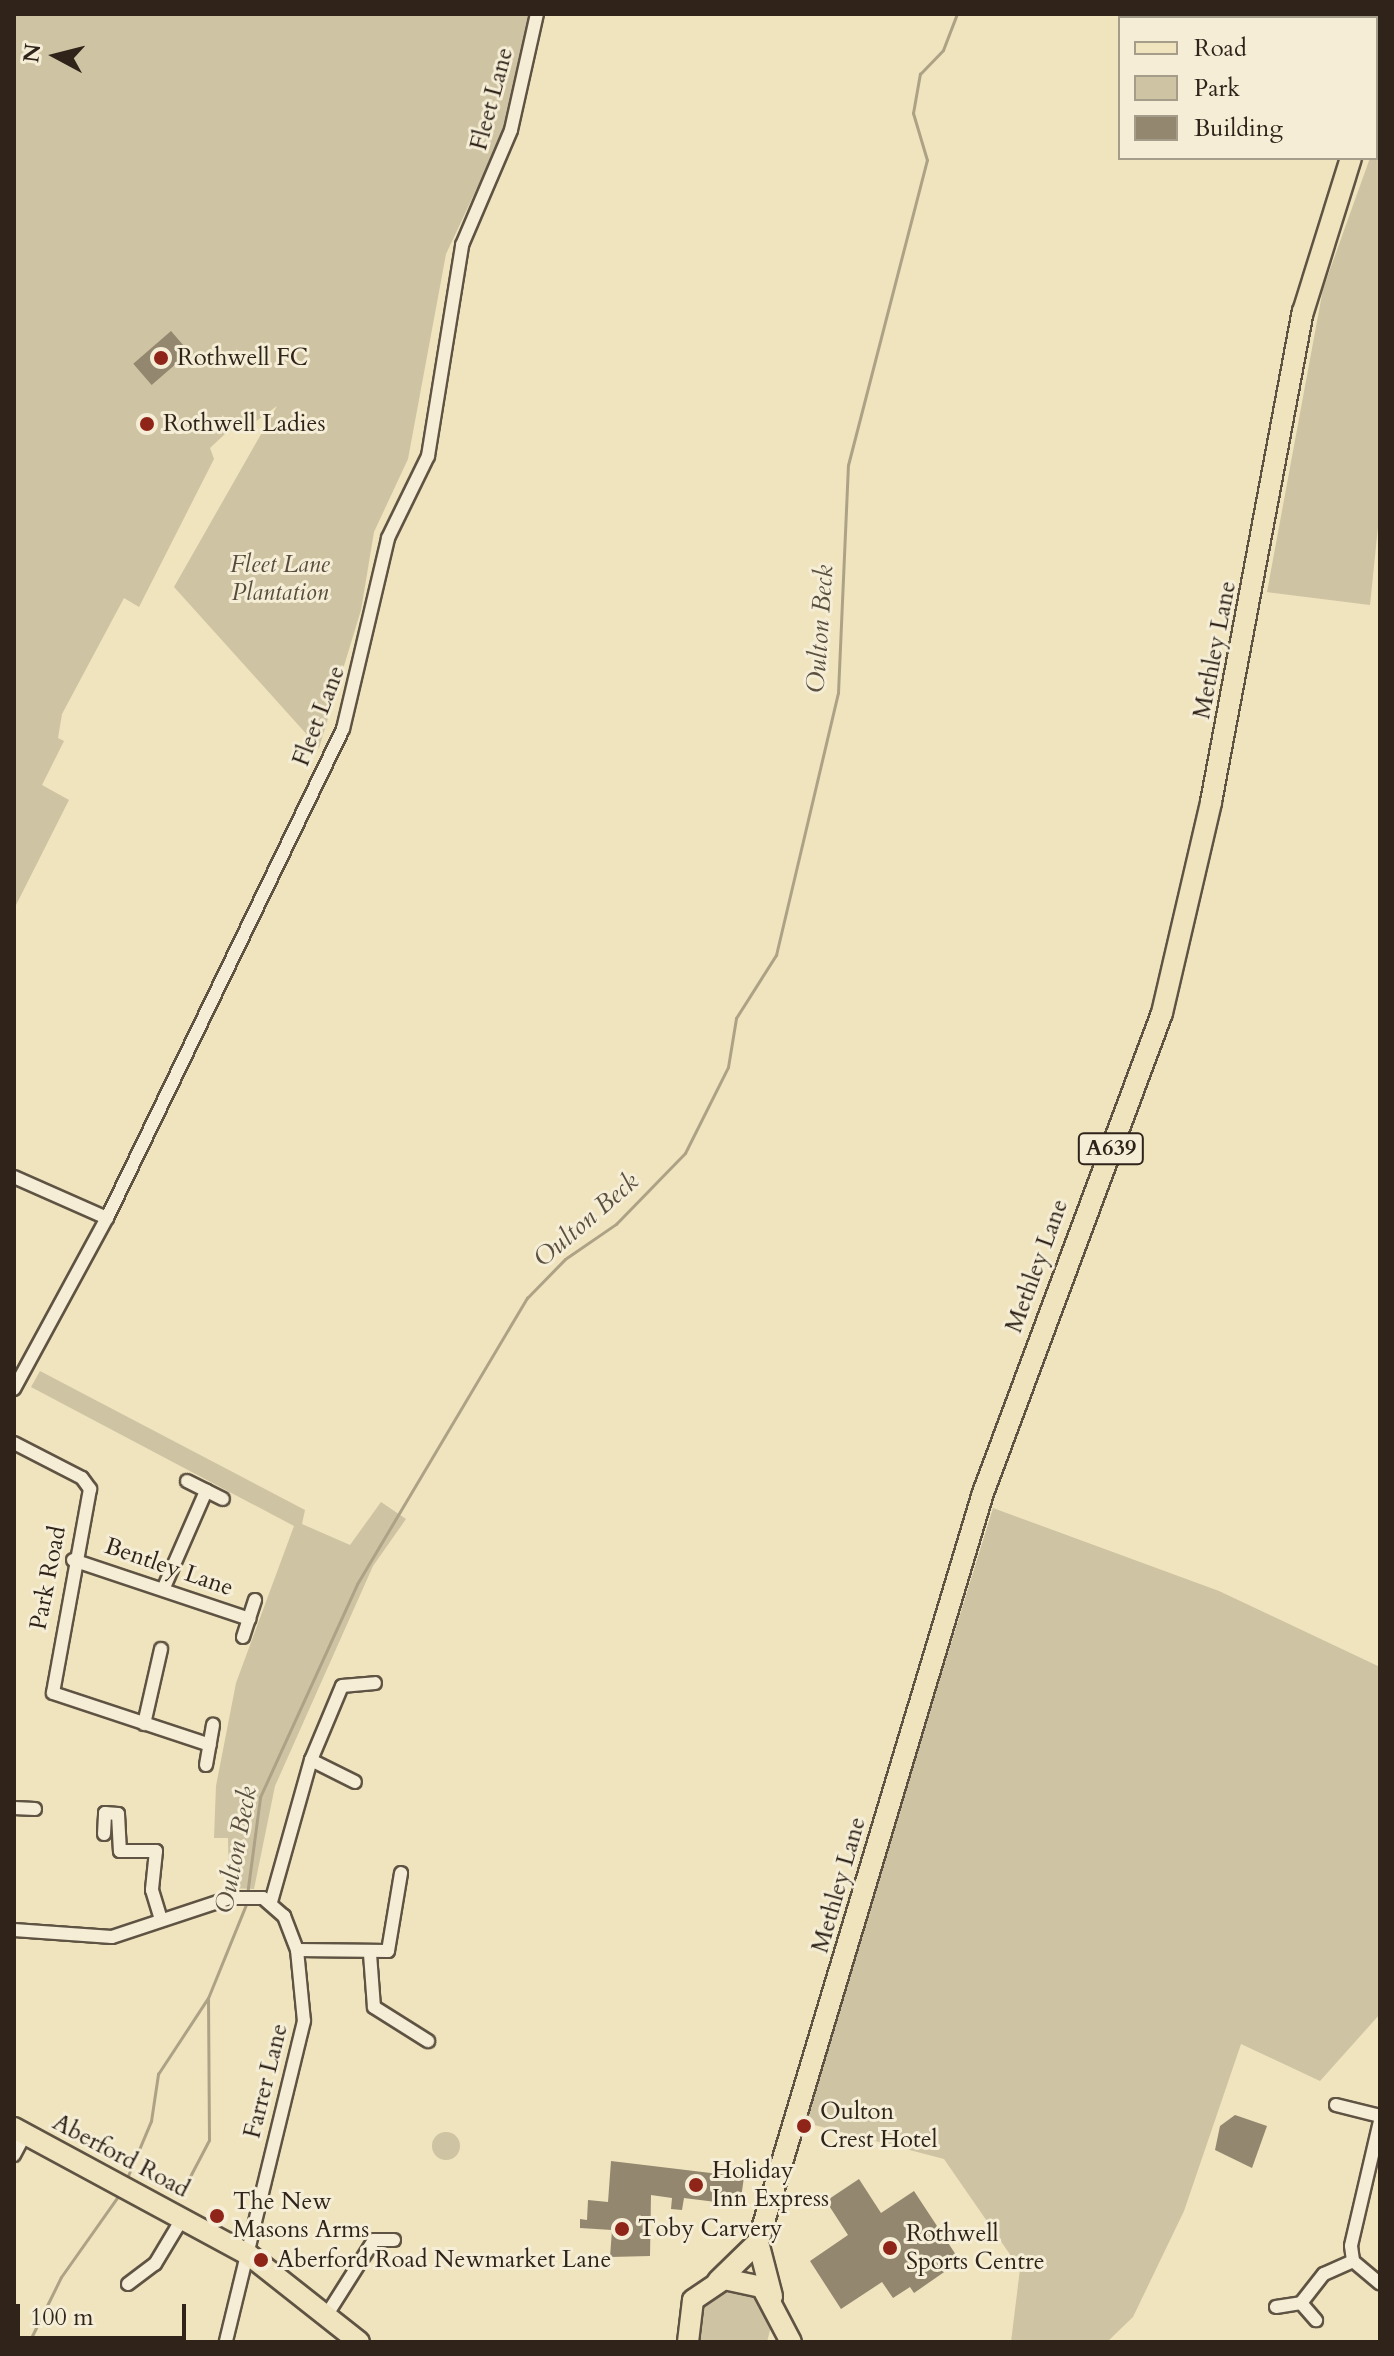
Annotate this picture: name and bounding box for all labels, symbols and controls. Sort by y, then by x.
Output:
north arrow [16,16,96,96]
legend [1118,16,1378,160]
text: Road [1194,32,1247,65]
text: N [16,42,48,64]
street label: Fleet Lane [464,45,520,153]
text: Park [1194,72,1240,105]
text: Building [1194,112,1283,145]
place label: Rothwell FC [177,344,308,372]
marker: Rothwell FC [152,349,170,367]
place label: Rothwell Ladies [163,410,325,438]
marker: Rothwell Ladies [138,415,156,433]
park label: Fleet Lane Plantation [230,551,330,607]
water label: Oulton Beck [800,564,840,694]
street label: Methley Lane [1188,579,1242,721]
street label: Fleet Lane [287,662,351,770]
road number: A639 [1077,1131,1145,1167]
water label: Oulton Beck [527,1166,645,1274]
street label: Methley Lane [1000,1195,1074,1337]
street label: Park Road [24,1524,72,1632]
street label: Bentley Lane [101,1532,237,1602]
water label: Oulton Beck [208,1784,264,1916]
street label: Methley Lane [806,1814,872,1956]
street label: Farrer Lane [238,2021,294,2141]
place label: Oulton Crest Hotel [820,2098,938,2154]
street label: Aberford Road [48,2108,194,2204]
marker: Oulton Crest Hotel [795,2117,813,2135]
place label: Holiday Inn Express [712,2157,829,2213]
marker: Holiday Inn Express [687,2176,705,2194]
place label: The New Masons Arms [233,2188,369,2244]
marker: The New Masons Arms [208,2207,226,2225]
place label: Toby Carvery [638,2215,783,2243]
marker: Toby Carvery [613,2220,631,2238]
place label: Rothwell Sports Centre [906,2220,1045,2276]
marker: Rothwell Sports Centre [881,2239,899,2257]
place label: Aberford Road Newmarket Lane [277,2246,611,2274]
marker: Aberford Road Newmarket Lane [252,2251,270,2269]
scale bar [20,2288,190,2338]
text: 100 m [30,2301,94,2334]

